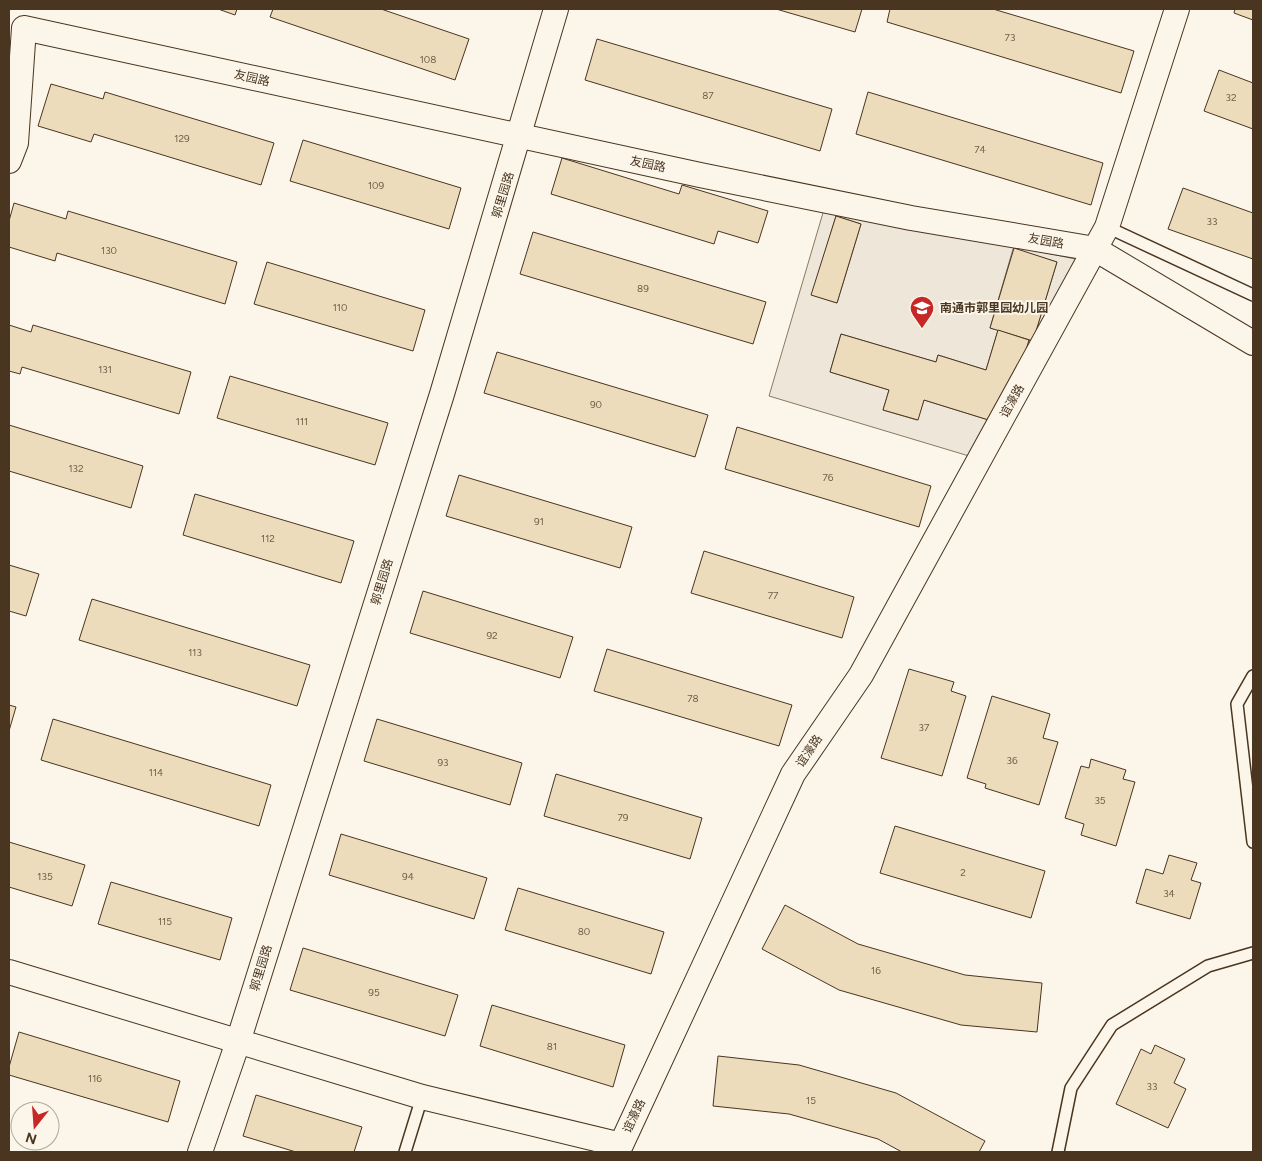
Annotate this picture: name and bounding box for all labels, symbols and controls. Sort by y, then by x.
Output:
house number: 73 [1005,31,1015,44]
house number: 108 [420,53,436,66]
street label: 友园路 [233,67,271,89]
house number: 87 [702,89,714,102]
house number: 32 [1225,91,1237,104]
house number: 129 [174,132,190,145]
house number: 74 [974,143,986,156]
street label: 友园路 [629,153,667,175]
street label: 郭里园路 [489,170,517,220]
house number: 109 [368,179,384,192]
house number: 33 [1207,215,1217,228]
street label: 友园路 [1027,231,1065,251]
house number: 130 [101,244,117,257]
house number: 89 [637,282,649,295]
school or university icon: 南通市郭里园幼儿园 [909,295,935,329]
house number: 110 [333,301,347,314]
place label: 南通市郭里园幼儿园 [940,301,1048,315]
house number: 131 [98,363,112,376]
street label: 谊濠路 [997,382,1027,420]
house number: 90 [590,398,602,411]
house number: 111 [296,415,308,428]
house number: 132 [68,462,84,475]
house number: 76 [822,471,834,484]
house number: 91 [534,515,544,528]
house number: 112 [261,532,275,545]
street label: 郭里园路 [368,557,396,607]
house number: 77 [768,589,779,602]
house number: 92 [486,629,498,642]
house number: 113 [188,646,202,659]
house number: 78 [687,692,699,705]
house number: 37 [919,721,930,734]
street label: 谊濠路 [793,732,825,770]
house number: 36 [1006,754,1018,767]
house number: 93 [437,756,449,769]
house number: 114 [149,766,163,779]
house number: 35 [1094,794,1106,807]
house number: 79 [617,811,629,824]
house number: 2 [960,866,966,879]
house number: 135 [37,870,53,883]
house number: 94 [402,870,414,883]
house number: 34 [1163,887,1175,900]
house number: 115 [158,915,172,928]
house number: 80 [578,925,590,938]
street label: 郭里园路 [247,943,275,993]
house number: 16 [871,964,881,977]
house number: 95 [368,986,380,999]
house number: 81 [547,1040,557,1053]
house number: 116 [88,1072,102,1085]
house number: 33 [1147,1080,1157,1093]
house number: 15 [806,1094,816,1107]
street label: 谊濠路 [620,1097,648,1135]
north arrow [10,1101,60,1151]
text: N [24,1128,39,1148]

